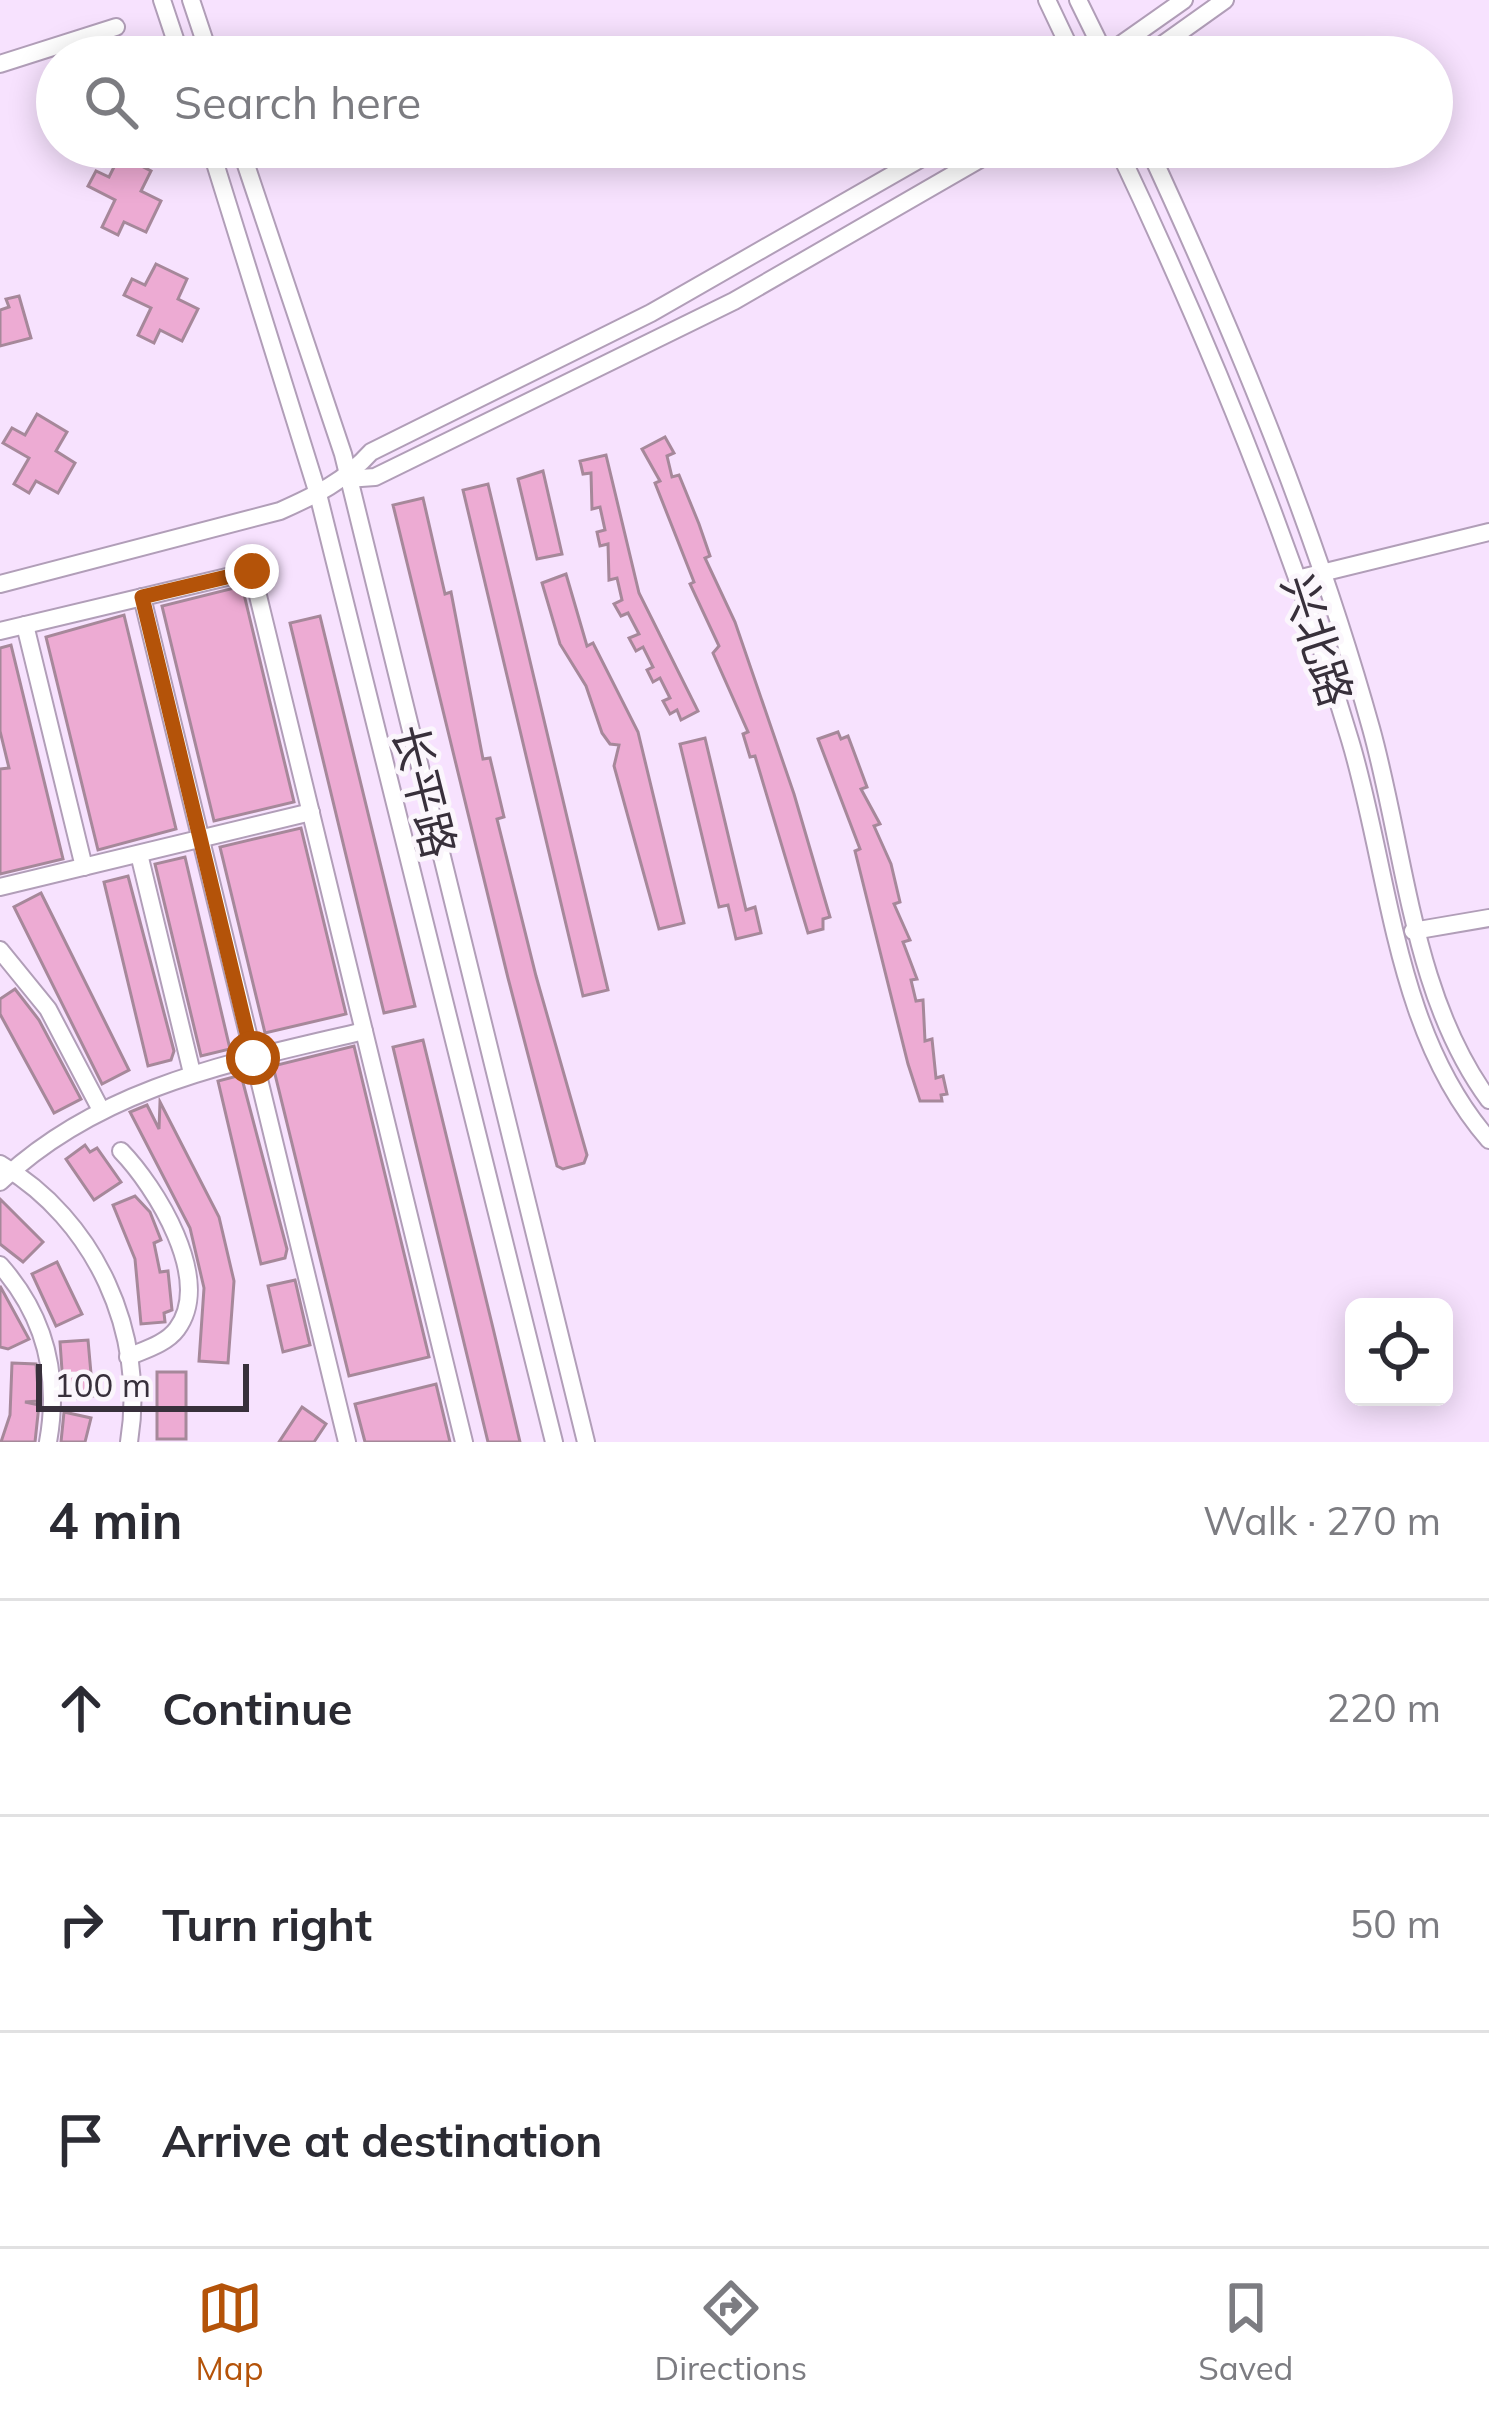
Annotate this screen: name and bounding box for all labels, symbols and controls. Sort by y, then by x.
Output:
search box [36,36,1453,168]
icon: search [78,69,144,135]
text: Search here [174,74,421,130]
route end [225,544,279,598]
street label: 兴北路 [1271,567,1365,713]
street label: 长平路 [382,719,468,863]
route start [226,1031,280,1085]
map controls [1345,1298,1453,1406]
button: locate [1345,1298,1453,1406]
scale bar [36,1358,249,1411]
text: 100 m [54,1364,151,1405]
text: 4 min [48,1488,183,1552]
text: Walk · 270 m [1203,1496,1441,1545]
icon: ahead [48,1675,114,1741]
text: Continue [162,1680,352,1736]
text: 220 m [1326,1683,1441,1732]
icon: right [48,1891,114,1957]
text: Turn right [162,1896,372,1952]
text: 50 m [1350,1899,1441,1948]
icon: arrive [48,2107,114,2173]
text: Arrive at destination [162,2112,602,2168]
tab: Map [196,2275,263,2388]
tab: Directions [655,2275,807,2388]
tab: Saved [1198,2275,1293,2388]

